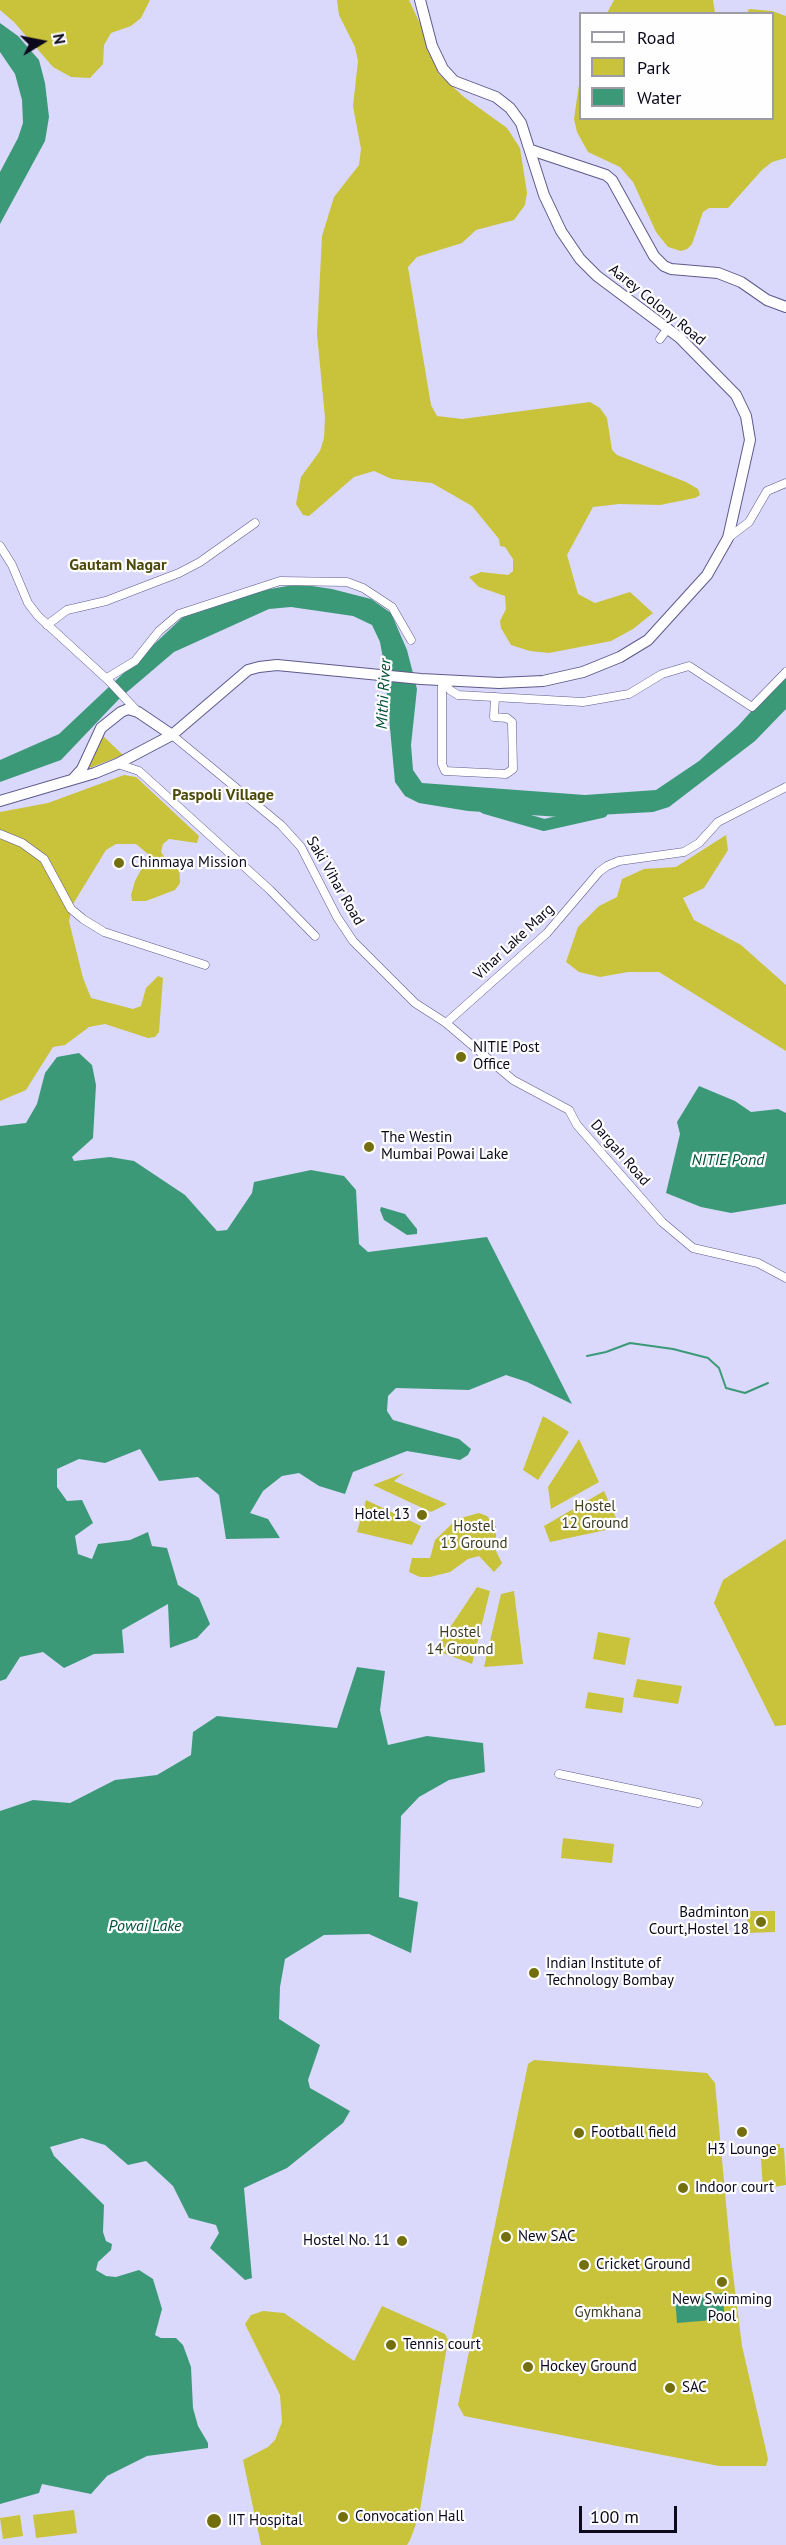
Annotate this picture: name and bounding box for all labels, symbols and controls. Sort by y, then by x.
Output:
north arrow [12,12,72,72]
legend [579,12,774,120]
text: Road [637,26,675,49]
text: N [49,32,70,46]
text: Park [637,56,670,79]
text: Water [637,86,681,109]
street label: Aarey Colony Road [605,261,709,349]
district label: Gautam Nagar [69,555,167,575]
water label: Mithi River [373,658,395,730]
district label: Paspoli Village [172,785,274,805]
street label: Saki Vihar Road [302,833,368,929]
place label: Chinmaya Mission [131,854,247,872]
marker: Chinmaya Mission [112,856,126,870]
street label: Vihar Lake Marg [470,900,558,984]
place label: NITIE Post Office [473,1039,539,1074]
marker: NITIE Post Office [454,1050,468,1064]
street label: Dargah Road [586,1116,654,1190]
place label: The Westin Mumbai Powai Lake [381,1129,508,1164]
marker: The Westin Mumbai Powai Lake [362,1140,376,1154]
water label: NITIE Pond [692,1150,764,1170]
park label: Hostel 12 Ground [561,1498,629,1533]
place label: Hotel 13 [355,1506,410,1524]
marker: Hotel 13 [415,1508,429,1522]
park label: Hostel 13 Ground [440,1518,508,1553]
park label: Hostel 14 Ground [426,1624,494,1659]
place label: Badminton Court,Hostel 18 [649,1904,749,1939]
marker: Badminton Court,Hostel 18 [754,1915,768,1929]
water label: Powai Lake [109,1916,181,1936]
place label: Indian Institute of Technology Bombay [546,1955,674,1990]
marker: Indian Institute of Technology Bombay [527,1966,541,1980]
place label: Football field [591,2124,676,2142]
marker: H3 Lounge [735,2125,749,2139]
marker: Football field [572,2126,586,2140]
place label: H3 Lounge [707,2141,777,2159]
place label: Indoor court [695,2179,774,2197]
marker: Indoor court [676,2181,690,2195]
place label: New SAC [518,2228,576,2246]
marker: New SAC [499,2230,513,2244]
place label: Hostel No. 11 [303,2232,390,2250]
marker: Hostel No. 11 [395,2234,409,2248]
place label: Cricket Ground [596,2256,691,2274]
marker: Cricket Ground [577,2258,591,2272]
marker: New Swimming Pool [715,2275,729,2289]
place label: New Swimming Pool [672,2291,772,2326]
park label: Gymkhana [575,2304,641,2322]
place label: Tennis court [403,2336,481,2354]
marker: Tennis court [384,2338,398,2352]
place label: Hockey Ground [540,2358,637,2376]
marker: Hockey Ground [521,2360,535,2374]
place label: SAC [682,2379,707,2397]
marker: SAC [663,2381,677,2395]
scale bar [582,2494,680,2532]
text: 100 m [590,2505,639,2528]
place label: Convocation Hall [355,2508,464,2526]
marker: Convocation Hall [336,2510,350,2524]
marker: IIT Hospital [205,2512,223,2530]
place label: IIT Hospital [228,2512,303,2530]

